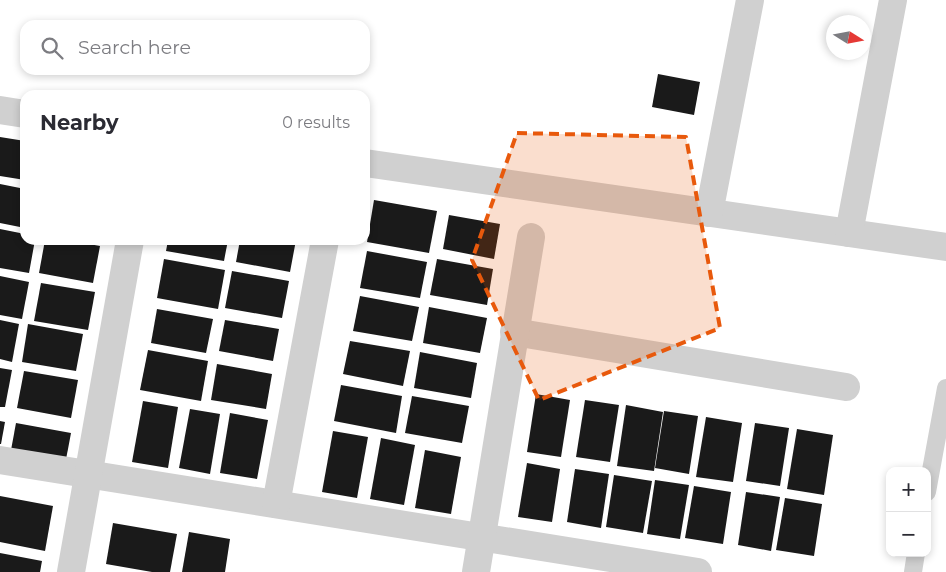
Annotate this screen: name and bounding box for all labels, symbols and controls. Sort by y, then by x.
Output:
north arrow [826,15,871,60]
search box [20,20,370,75]
icon: search [38,34,66,62]
text: Search here [78,36,191,59]
text: Nearby [40,110,119,135]
text: 0 results [282,113,350,132]
map controls [886,467,931,557]
button: + [886,467,931,512]
button: − [886,512,931,557]

